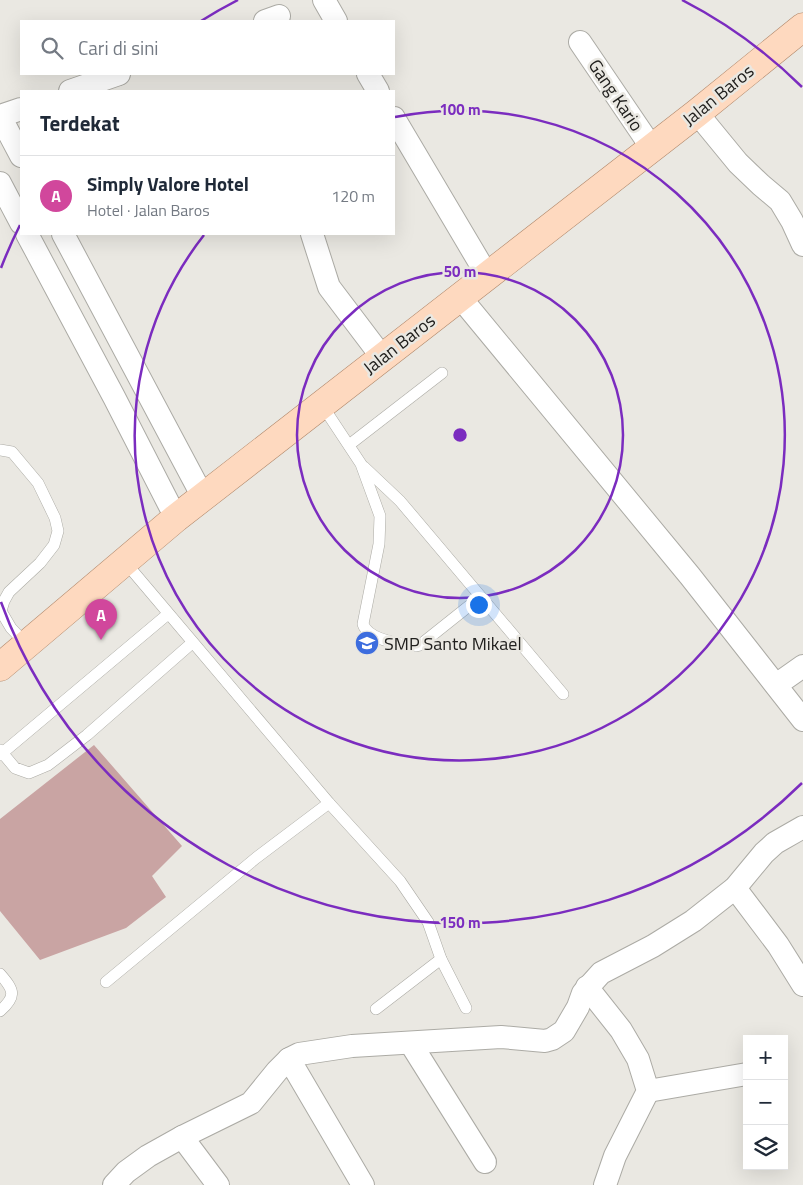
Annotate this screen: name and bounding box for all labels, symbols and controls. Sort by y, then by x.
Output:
search box [20,20,395,75]
text: Cari di sini [78,33,159,62]
icon: search [38,34,66,62]
street label: Gang Kario [582,53,650,137]
street label: Jalan Baros [676,58,760,132]
text: 100 m [439,98,481,121]
text: Terdekat [40,107,120,139]
text: Simply Valore Hotel [87,169,249,198]
text: A [51,184,61,208]
text: 120 m [331,184,375,208]
text: Hotel · Jalan Baros [87,198,210,222]
text: 50 m [444,260,476,283]
street label: Jalan Baros [357,307,441,381]
centre of rings [451,426,469,444]
your location [466,592,492,618]
pin: A [85,599,117,640]
school or university icon: SMP Santo Mikael [354,630,380,656]
place label: SMP Santo Mikael [384,630,522,657]
text: 150 m [439,911,481,934]
map controls [743,1035,788,1170]
button: + [743,1035,788,1080]
button: − [743,1080,788,1125]
button: layers [743,1125,788,1170]

